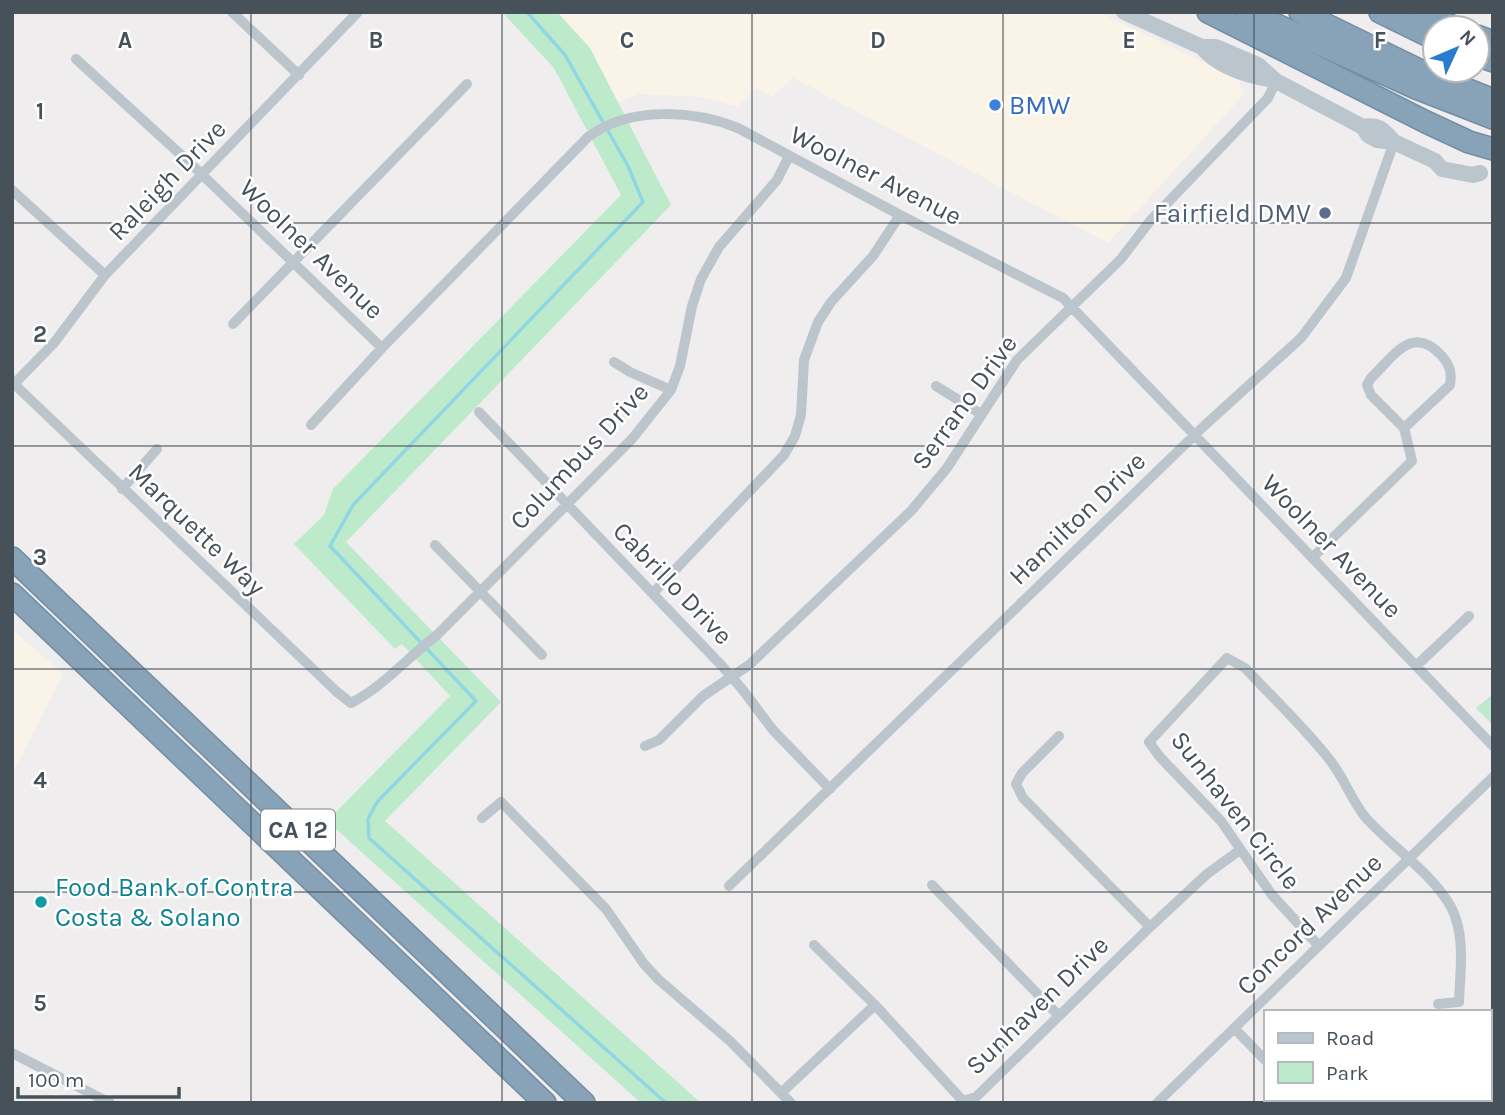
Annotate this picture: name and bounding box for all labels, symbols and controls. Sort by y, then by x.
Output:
north arrow [1421,14,1491,84]
text: N [1455,25,1480,50]
text: A [118,27,132,54]
text: B [369,27,383,54]
text: C [620,27,634,54]
text: D [870,27,886,54]
text: E [1122,27,1136,54]
text: F [1374,27,1386,54]
place label: BMW [1009,90,1070,121]
marker: BMW [987,97,1003,113]
text: 1 [36,98,44,125]
street label: Raleigh Drive [102,114,233,247]
street label: Woolner Avenue [785,119,967,232]
street label: Woolner Avenue [233,173,390,326]
place label: Fairfield DMV [1154,198,1311,229]
marker: Fairfield DMV [1317,205,1333,221]
text: 2 [33,321,47,348]
street label: Serrano Drive [905,329,1024,476]
street label: Columbus Drive [504,377,655,536]
street label: Hamilton Drive [1003,446,1152,591]
street label: Marquette Way [122,456,271,602]
street label: Woolner Avenue [1255,468,1408,625]
street label: Cabrillo Drive [606,516,739,651]
text: 3 [33,544,47,571]
street label: Sunhaven Circle [1164,725,1307,896]
text: 4 [33,767,47,794]
road number: CA 12 [261,810,335,850]
street label: Concord Avenue [1230,847,1388,1002]
place label: Food Bank of Contra Costa & Solano [55,872,294,933]
marker: Food Bank of Contra Costa & Solano [33,894,49,910]
street label: Sunhaven Drive [960,930,1115,1081]
text: 5 [33,990,47,1017]
legend [1264,1010,1491,1101]
text: Road [1326,1026,1374,1050]
scale bar [18,1056,178,1100]
text: Park [1326,1061,1369,1085]
text: 100 m [28,1068,85,1092]

